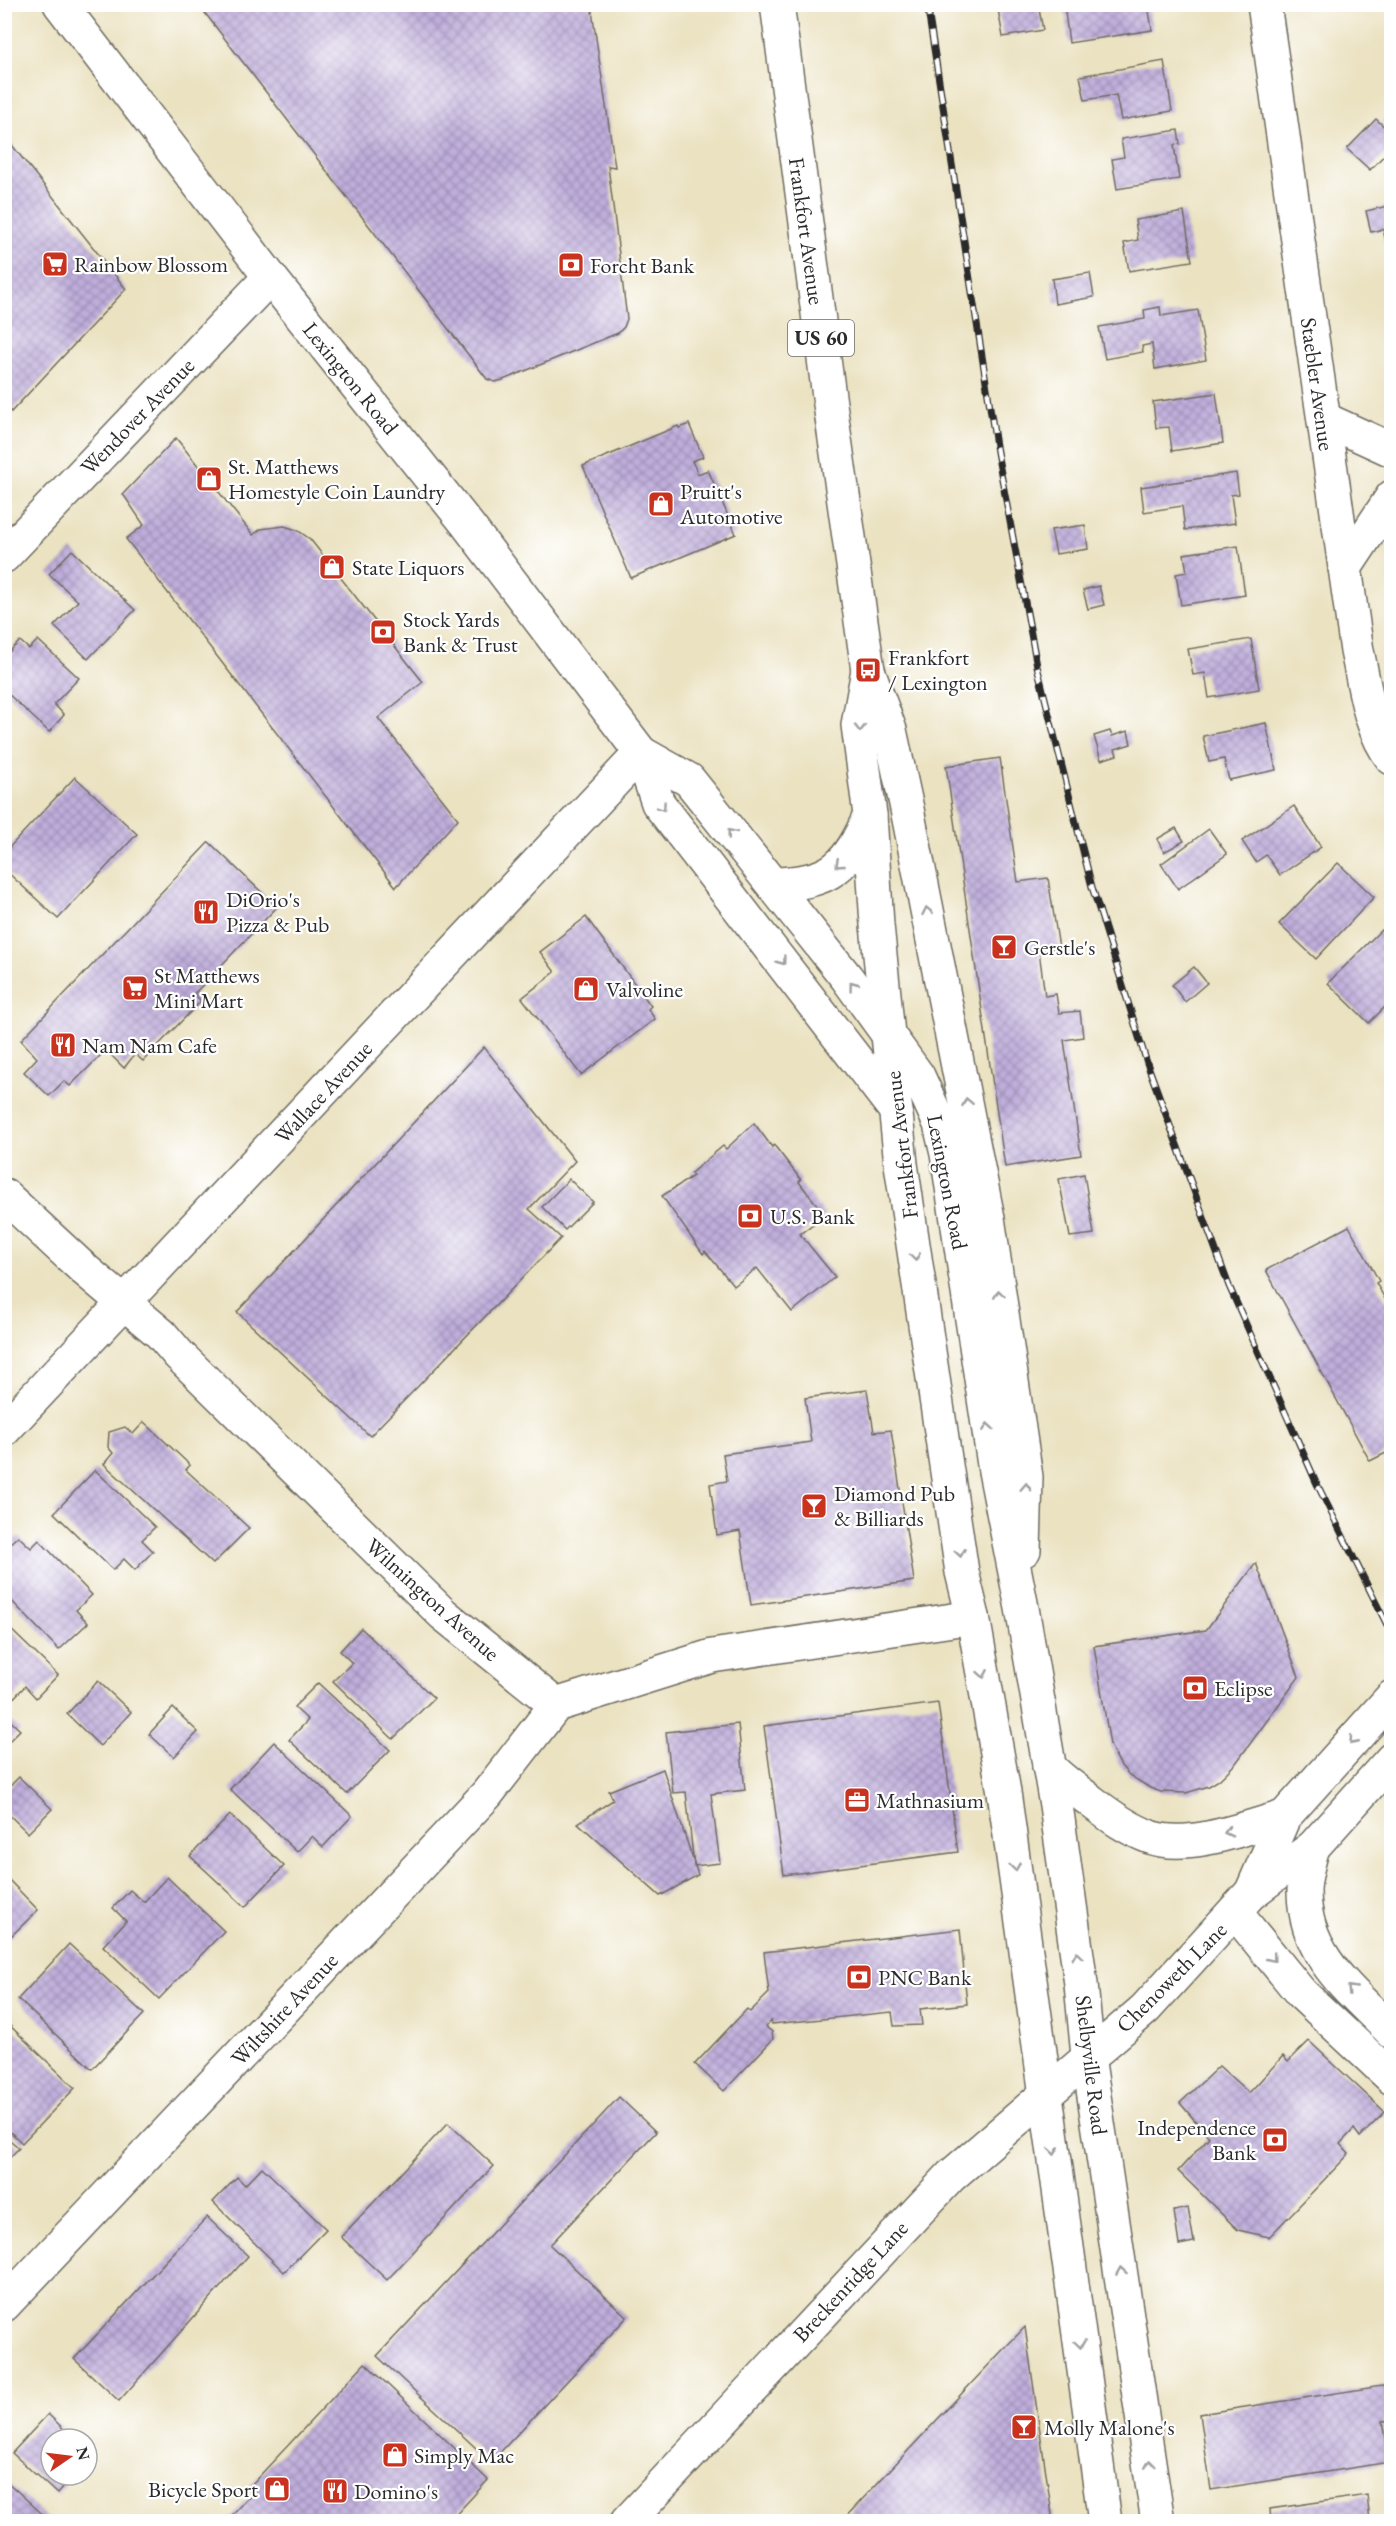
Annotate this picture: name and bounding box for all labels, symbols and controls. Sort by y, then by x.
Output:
street label: Frankfort Avenue [782,156,831,307]
supermarket icon: Rainbow Blossom [40,249,70,279]
place label: Rainbow Blossom [74,250,228,279]
bank icon: Forcht Bank [556,250,586,280]
place label: Forcht Bank [590,251,695,280]
street label: Lexington Road [296,316,406,441]
street label: Staebler Avenue [1294,316,1341,453]
road number: US 60 [788,320,854,356]
street label: Wendover Avenue [74,351,201,481]
place label: St. Matthews Homestyle Coin Laundry [228,452,446,506]
shop icon: St. Matthews Homestyle Coin Laundry [194,464,224,494]
place label: Pruitt's Automotive [679,477,783,531]
shop icon: Pruitt's Automotive [646,489,676,519]
shop icon: State Liquors [317,552,347,582]
place label: State Liquors [352,553,464,582]
place label: Stock Yards Bank & Trust [403,605,518,659]
bank icon: Stock Yards Bank & Trust [368,617,398,647]
place label: Frankfort / Lexington [888,643,988,697]
bus stop icon: Frankfort / Lexington [853,655,883,685]
one-way arrow [853,724,866,733]
one-way arrow [655,801,667,811]
one-way arrow [728,828,739,839]
one-way arrow [836,857,846,868]
place label: DiOrio's Pizza & Pub [226,885,329,939]
restaurant icon: DiOrio's Pizza & Pub [191,897,221,927]
one-way arrow [921,906,934,916]
bar icon: Gerstle's [989,932,1019,962]
place label: Gerstle's [1024,933,1095,962]
one-way arrow [774,955,785,966]
place label: St Matthews Mini Mart [154,961,260,1015]
supermarket icon: St Matthews Mini Mart [120,973,150,1003]
shop icon: Valvoline [571,974,601,1004]
place label: Valvoline [606,975,684,1004]
one-way arrow [849,981,860,992]
restaurant icon: Nam Nam Cafe [48,1030,78,1060]
place label: Nam Nam Cafe [82,1031,217,1060]
street label: Wallace Avenue [268,1034,379,1150]
street label: Frankfort Avenue [878,1069,925,1220]
one-way arrow [961,1097,974,1107]
street label: Lexington Road [920,1112,975,1253]
bank icon: U.S. Bank [735,1201,765,1231]
place label: U.S. Bank [770,1202,855,1231]
one-way arrow [908,1252,920,1261]
one-way arrow [994,1289,1006,1299]
one-way arrow [983,1422,995,1432]
place label: Diamond Pub & Billiards [834,1479,955,1533]
one-way arrow [1019,1482,1032,1491]
bar icon: Diamond Pub & Billiards [799,1491,829,1521]
street label: Wilmington Avenue [359,1531,506,1668]
one-way arrow [953,1549,965,1558]
one-way arrow [977,1670,989,1679]
bank icon: Eclipse [1180,1673,1210,1703]
place label: Eclipse [1214,1674,1273,1703]
one-way arrow [1349,1734,1360,1745]
office icon: Mathnasium [842,1785,872,1815]
place label: Mathnasium [876,1786,984,1815]
one-way arrow [1223,1825,1234,1837]
one-way arrow [1008,1862,1020,1871]
street label: Chenoweth Lane [1110,1915,1233,2039]
street label: Wiltshire Avenue [224,1946,345,2072]
one-way arrow [1264,1951,1275,1962]
one-way arrow [1072,1952,1084,1961]
bank icon: PNC Bank [844,1962,874,1992]
place label: PNC Bank [878,1963,972,1992]
one-way arrow [1347,1986,1358,1996]
street label: Shelbyville Road [1069,1994,1115,2137]
place label: Independence Bank [1137,2113,1257,2167]
bank icon: Independence Bank [1260,2125,1290,2155]
one-way arrow [1047,2146,1059,2155]
street label: Breckenridge Lane [786,2214,915,2348]
one-way arrow [1116,2266,1128,2275]
one-way arrow [1074,2339,1086,2348]
bar icon: Molly Malone's [1009,2412,1039,2442]
place label: Molly Malone's [1044,2413,1175,2442]
north arrow [39,2427,99,2487]
shop icon: Simply Mac [380,2440,410,2470]
place label: Simply Mac [414,2441,514,2470]
text: N [71,2445,95,2462]
one-way arrow [1144,2459,1156,2468]
shop icon: Bicycle Sport [262,2474,292,2504]
place label: Bicycle Sport [148,2475,258,2504]
restaurant icon: Domino's [320,2476,350,2506]
place label: Domino's [354,2477,438,2506]

